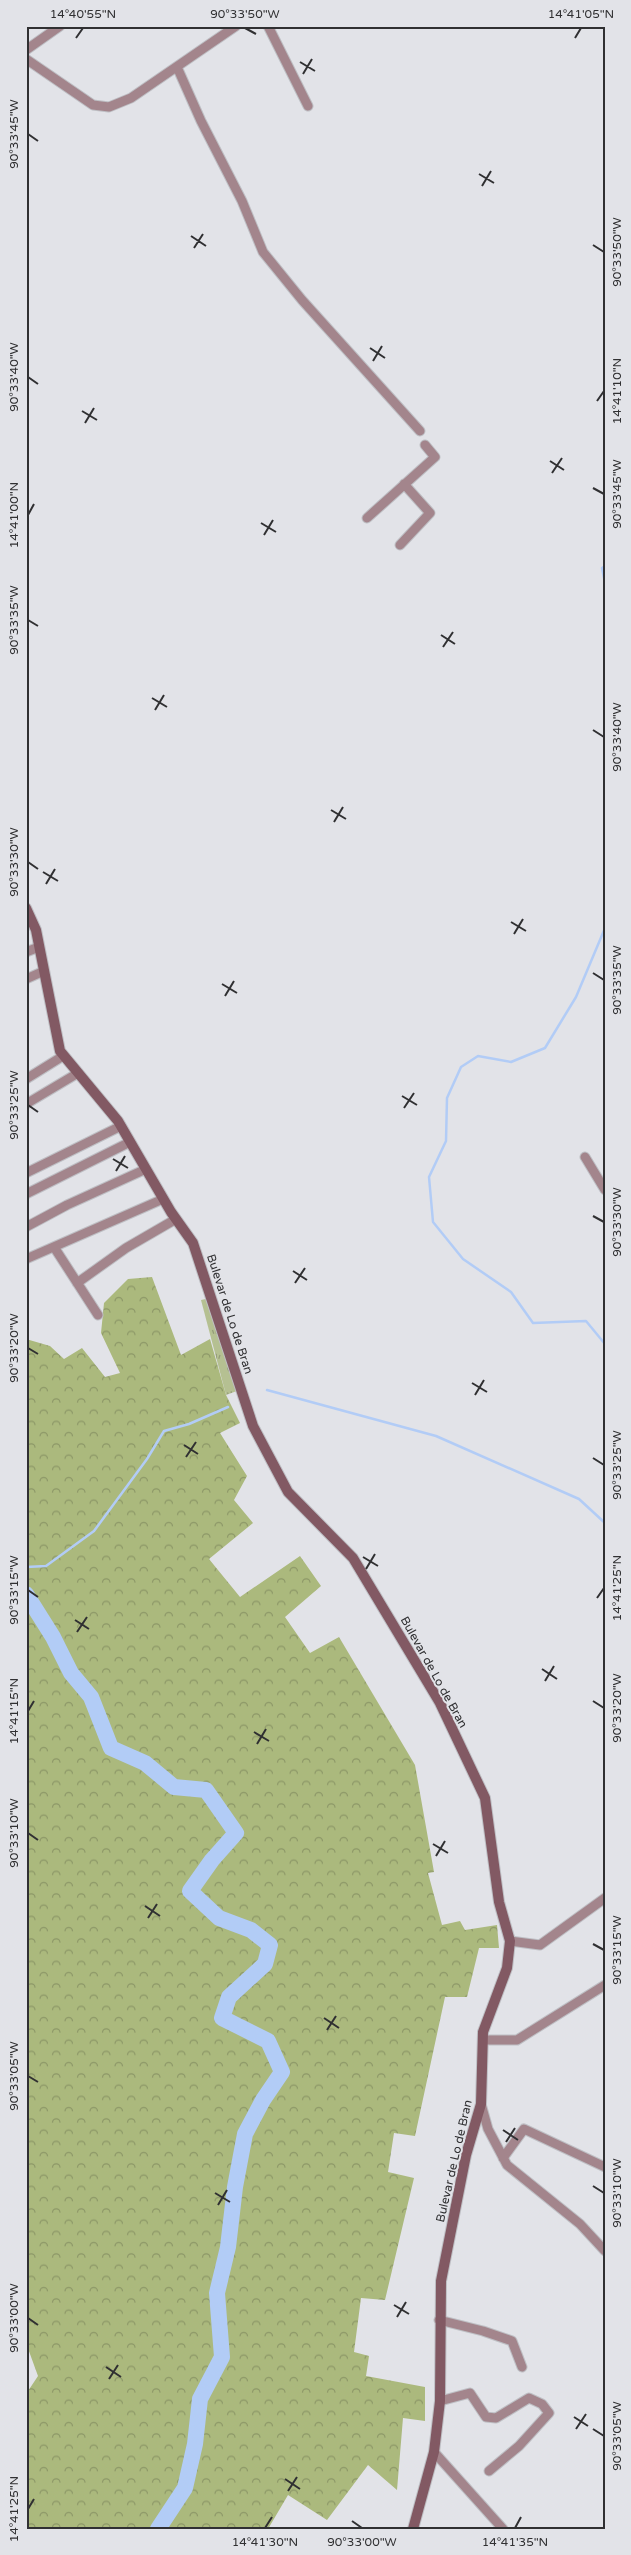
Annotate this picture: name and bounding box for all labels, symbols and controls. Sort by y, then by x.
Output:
text: 14°40'55"N [50,7,116,21]
text: 90°33'50"W [210,7,280,21]
text: 14°41'05"N [548,7,614,21]
text: 90°33'45"W [7,99,21,169]
text: 90°33'50"W [610,217,624,287]
text: 90°33'40"W [7,342,21,412]
text: 14°41'10"N [610,358,624,424]
text: 90°33'45"W [610,459,624,529]
text: 14°41'00"N [7,482,21,548]
text: 90°33'35"W [7,585,21,655]
text: 90°33'40"W [610,702,624,772]
text: 90°33'30"W [7,827,21,897]
text: 90°33'35"W [610,945,624,1015]
text: 90°33'25"W [7,1070,21,1140]
text: 90°33'30"W [610,1187,624,1257]
street label: Bulevar de Lo de Bran [204,1252,256,1376]
text: 90°33'20"W [7,1313,21,1383]
text: 90°33'25"W [610,1430,624,1500]
text: 90°33'15"W [7,1555,21,1625]
text: 14°41'25"N [610,1555,624,1621]
street label: Bulevar de Lo de Bran [398,1614,470,1730]
text: 90°33'20"W [610,1673,624,1743]
text: 14°41'15"N [7,1678,21,1744]
text: 90°33'10"W [7,1798,21,1868]
text: 90°33'15"W [610,1915,624,1985]
text: 90°33'05"W [7,2041,21,2111]
street label: Bulevar de Lo de Bran [433,2098,475,2224]
text: 90°33'10"W [610,2158,624,2228]
text: 90°33'00"W [7,2283,21,2353]
text: 90°33'05"W [610,2401,624,2471]
text: 14°41'25"N [7,2476,21,2542]
text: 14°41'30"N [232,2535,298,2549]
text: 90°33'00"W [327,2535,397,2549]
text: 14°41'35"N [482,2535,548,2549]

